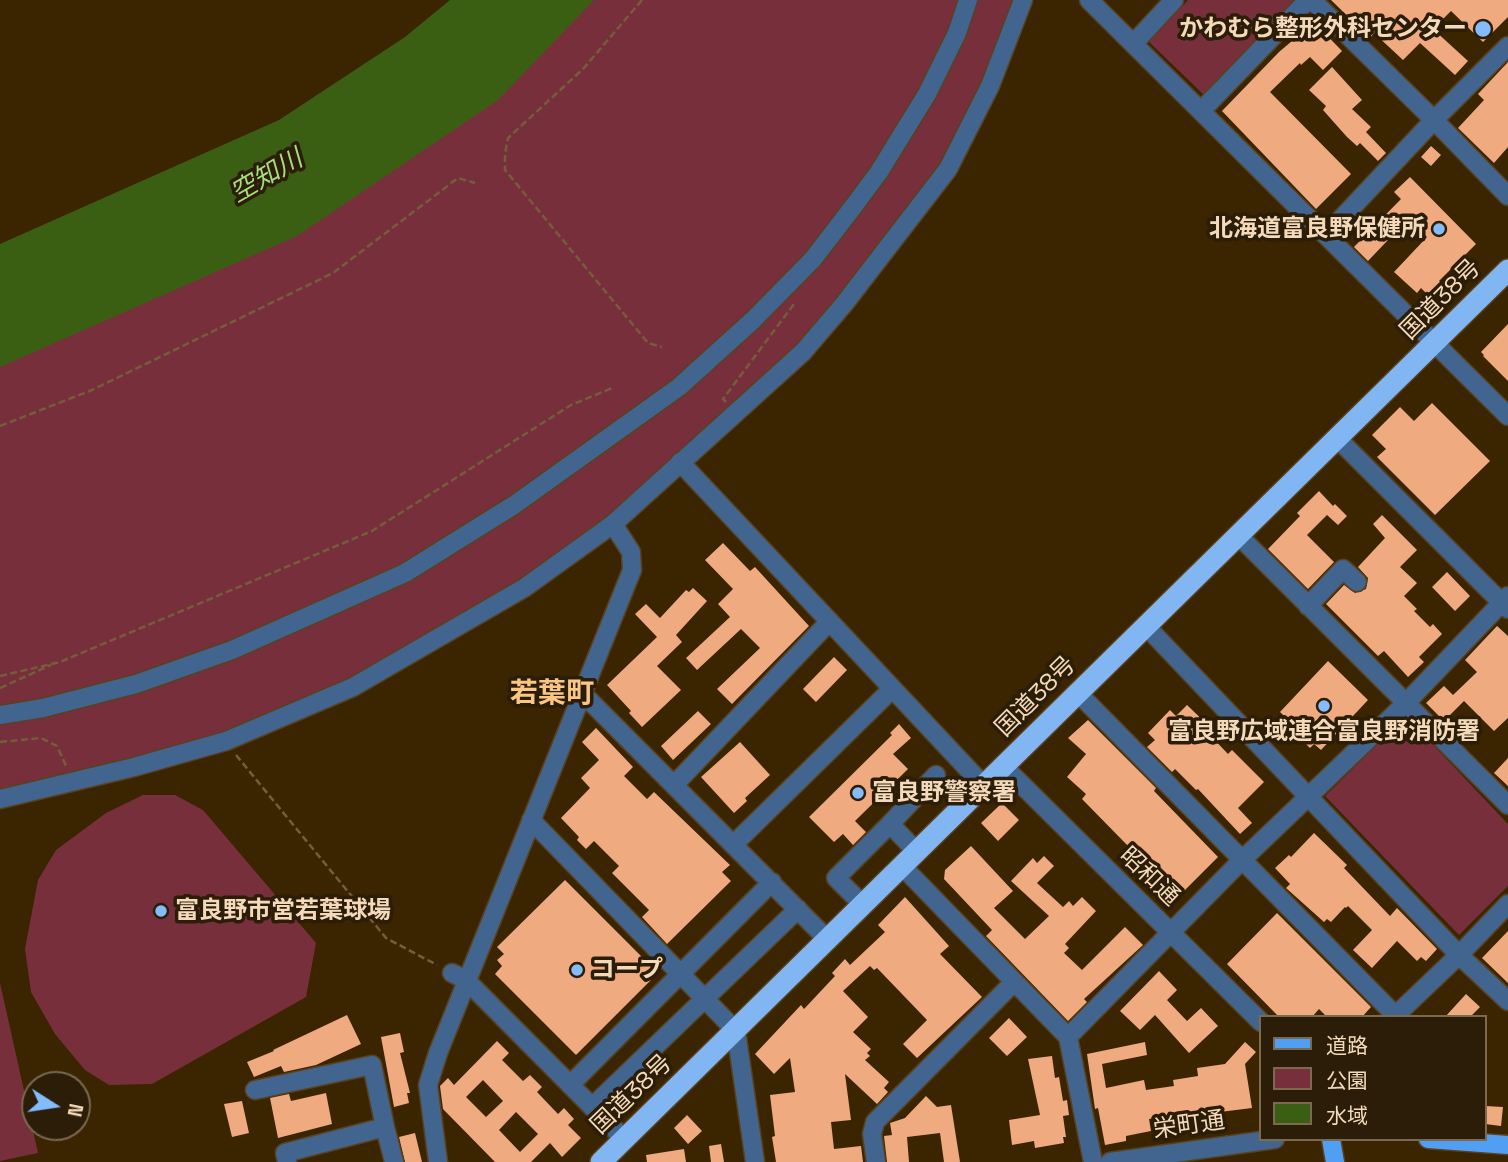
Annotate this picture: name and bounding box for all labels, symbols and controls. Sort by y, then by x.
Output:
place label: かわむら整形外科センター [1179,15,1467,43]
marker: かわむら整形外科センター [1473,19,1493,39]
water label: 空知川 [225,144,309,210]
place label: 北海道富良野保健所 [1209,215,1425,243]
marker: 北海道富良野保健所 [1431,221,1447,237]
street label: 国道38号 [1395,254,1487,346]
street label: 国道38号 [990,651,1082,743]
district label: 若葉町 [510,677,594,711]
marker: 富良野広域連合富良野消防署 [1316,698,1332,714]
place label: 富良野広域連合富良野消防署 [1168,718,1480,746]
place label: 富良野警察署 [872,779,1016,807]
marker: 富良野警察署 [850,785,866,801]
street label: 昭和通 [1113,842,1185,912]
place label: 富良野市営若葉球場 [175,897,391,925]
marker: 富良野市営若葉球場 [153,903,169,919]
place label: コープ [591,956,663,984]
marker: コープ [569,962,585,978]
legend [1260,1015,1487,1141]
text: 道路 [1326,1032,1368,1059]
street label: 国道38号 [586,1049,678,1141]
text: 公園 [1326,1067,1368,1094]
north arrow [21,1071,91,1141]
text: N [62,1101,89,1119]
text: 水域 [1326,1102,1368,1129]
street label: 栄町通 [1151,1107,1227,1145]

